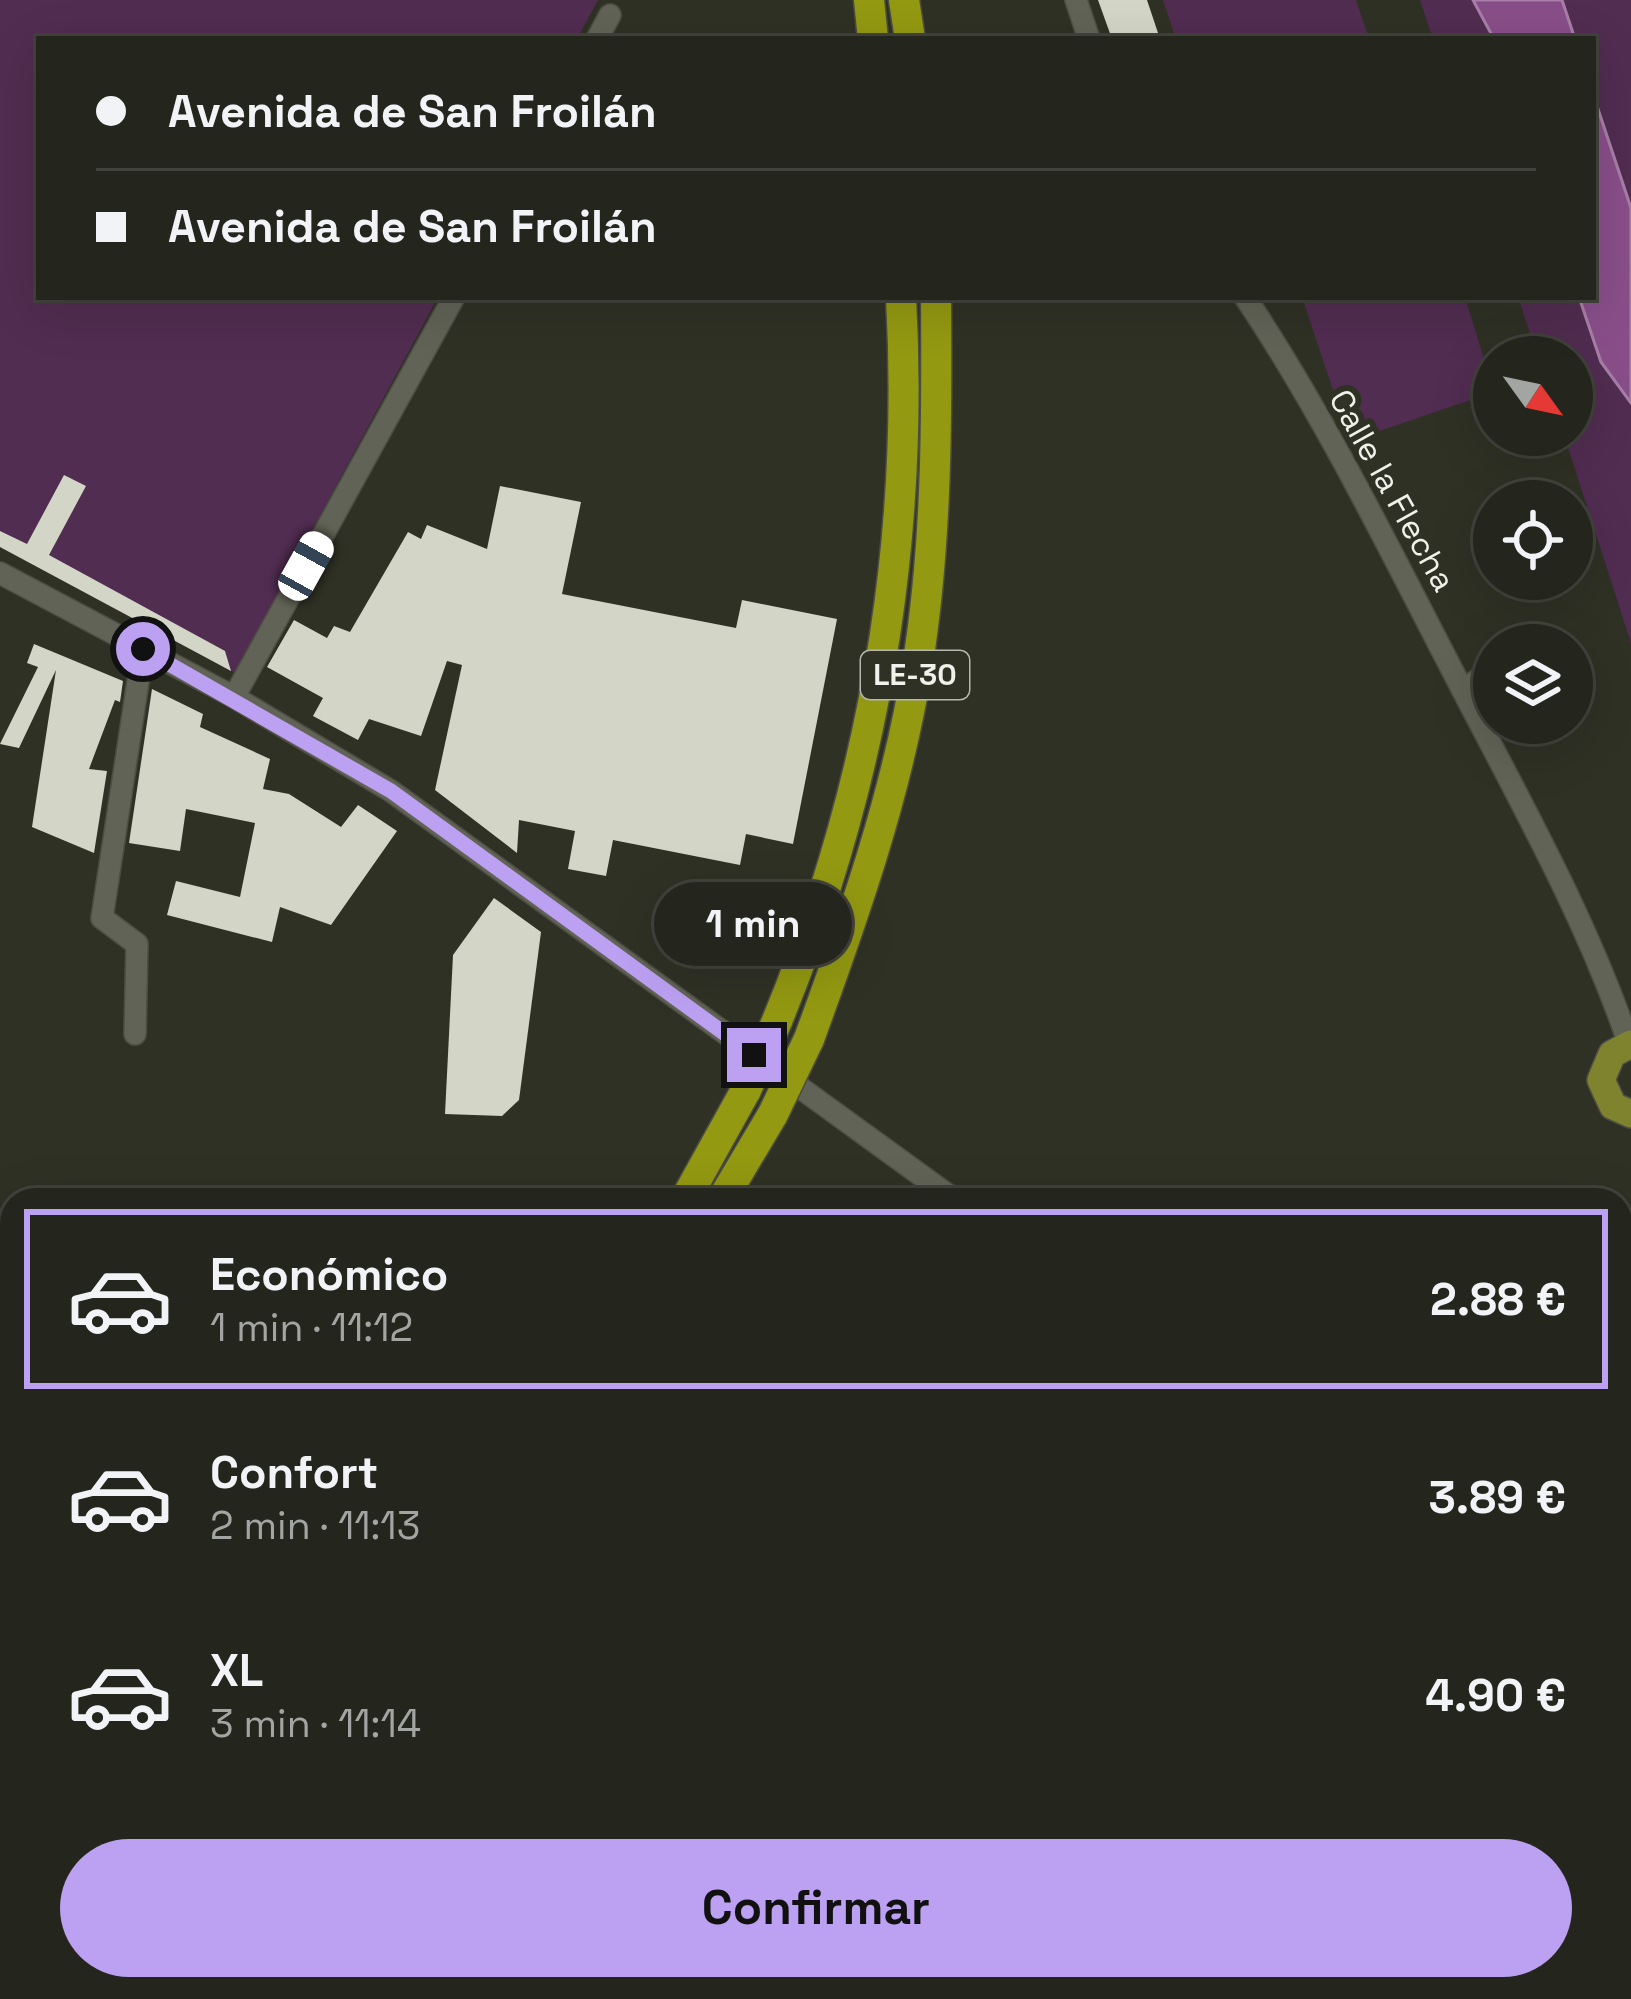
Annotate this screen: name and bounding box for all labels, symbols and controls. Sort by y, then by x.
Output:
text: Avenida de San Froilán [168,83,657,140]
text: Avenida de San Froilán [168,198,657,255]
north arrow [1473,336,1593,456]
map controls [1473,336,1593,744]
street label: Calle la Flecha [1319,382,1465,599]
button: locate [1473,480,1593,600]
car [273,526,339,606]
route start [116,622,170,676]
button: layers [1473,624,1593,744]
road number: LE-30 [861,651,969,699]
callout: 1 min [655,881,853,965]
text: 1 min [705,899,801,948]
route end [727,1028,781,1082]
icon: car [66,1245,174,1353]
text: Económico [210,1246,448,1303]
text: 2.88 € [1430,1271,1566,1328]
text: 1 min · 11:12 [210,1303,413,1352]
icon: car [66,1443,174,1551]
text: Confort [210,1444,378,1501]
text: 3.89 € [1428,1469,1566,1526]
text: 2 min · 11:13 [210,1501,420,1550]
icon: car [66,1641,174,1749]
text: XL [210,1642,263,1699]
text: 4.90 € [1425,1667,1566,1724]
text: 3 min · 11:14 [210,1699,421,1748]
button: Confirmar [60,1839,1572,1977]

